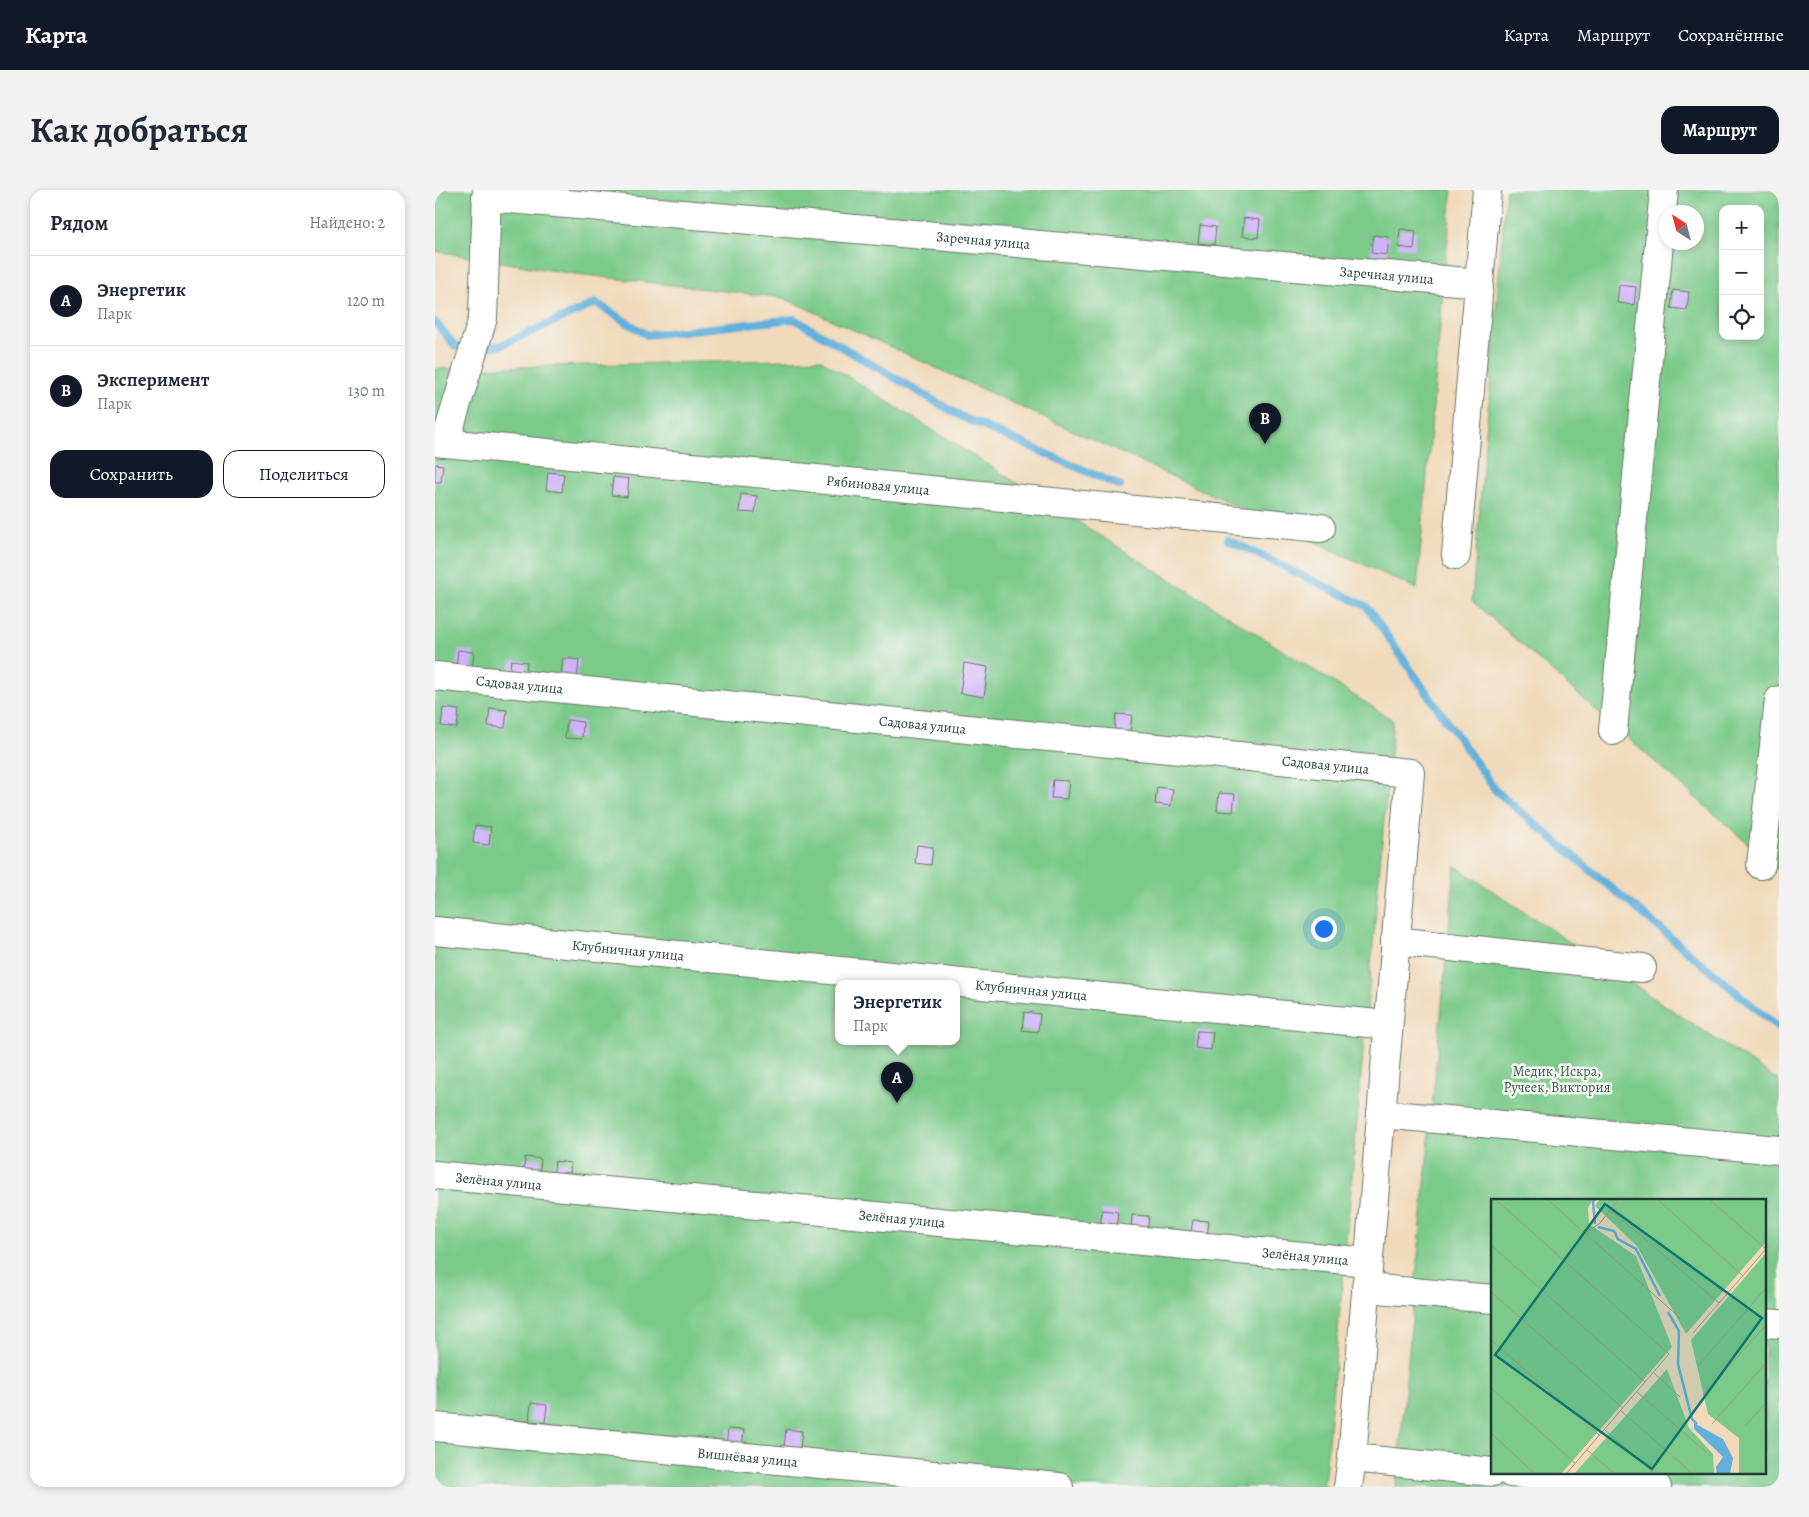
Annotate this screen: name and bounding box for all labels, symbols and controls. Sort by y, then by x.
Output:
text: Карта [25,19,87,51]
text: Карта [1504,23,1549,47]
text: Маршрут [1577,23,1650,47]
text: Сохранённые [1678,23,1784,47]
text: Как добраться [30,106,248,154]
button: Маршрут [1661,106,1779,154]
north arrow [1659,205,1704,250]
map controls [1719,205,1764,340]
button: + [1719,205,1764,250]
text: Рядом [50,209,108,237]
text: Найдено: 2 [309,212,385,234]
street label: Заречная улица [935,227,1031,254]
button: − [1719,250,1764,295]
street label: Заречная улица [1339,261,1435,289]
text: Энергетик [97,277,186,303]
text: A [61,290,71,312]
text: 120 m [347,290,385,312]
button: locate [1719,295,1764,340]
text: Парк [97,303,132,325]
text: Эксперимент [97,367,209,393]
text: B [61,380,71,402]
text: 130 m [348,380,385,402]
text: Парк [97,393,132,415]
pin: B [1249,403,1281,444]
button: Сохранить [50,450,213,498]
button: Поделиться [223,450,385,498]
street label: Рябиновая улица [825,471,931,500]
street label: Садовая улица [475,671,565,698]
street label: Садовая улица [878,711,968,738]
street label: Садовая улица [1281,751,1371,778]
your location [1311,916,1337,942]
street label: Клубничная улица [571,935,686,965]
street label: Клубничная улица [974,975,1089,1005]
popup [835,980,960,1045]
text: Энергетик [853,989,942,1015]
text: Парк [853,1015,888,1037]
pin: A [881,1062,913,1103]
park label: Медик, Искра, Ручеек, Виктория [1504,1062,1611,1097]
street label: Зелёная улица [455,1167,543,1194]
inset map [1491,1199,1767,1474]
street label: Зелёная улица [858,1205,947,1232]
street label: Зелёная улица [1261,1243,1350,1270]
street label: Вишнёвая улица [696,1443,799,1471]

